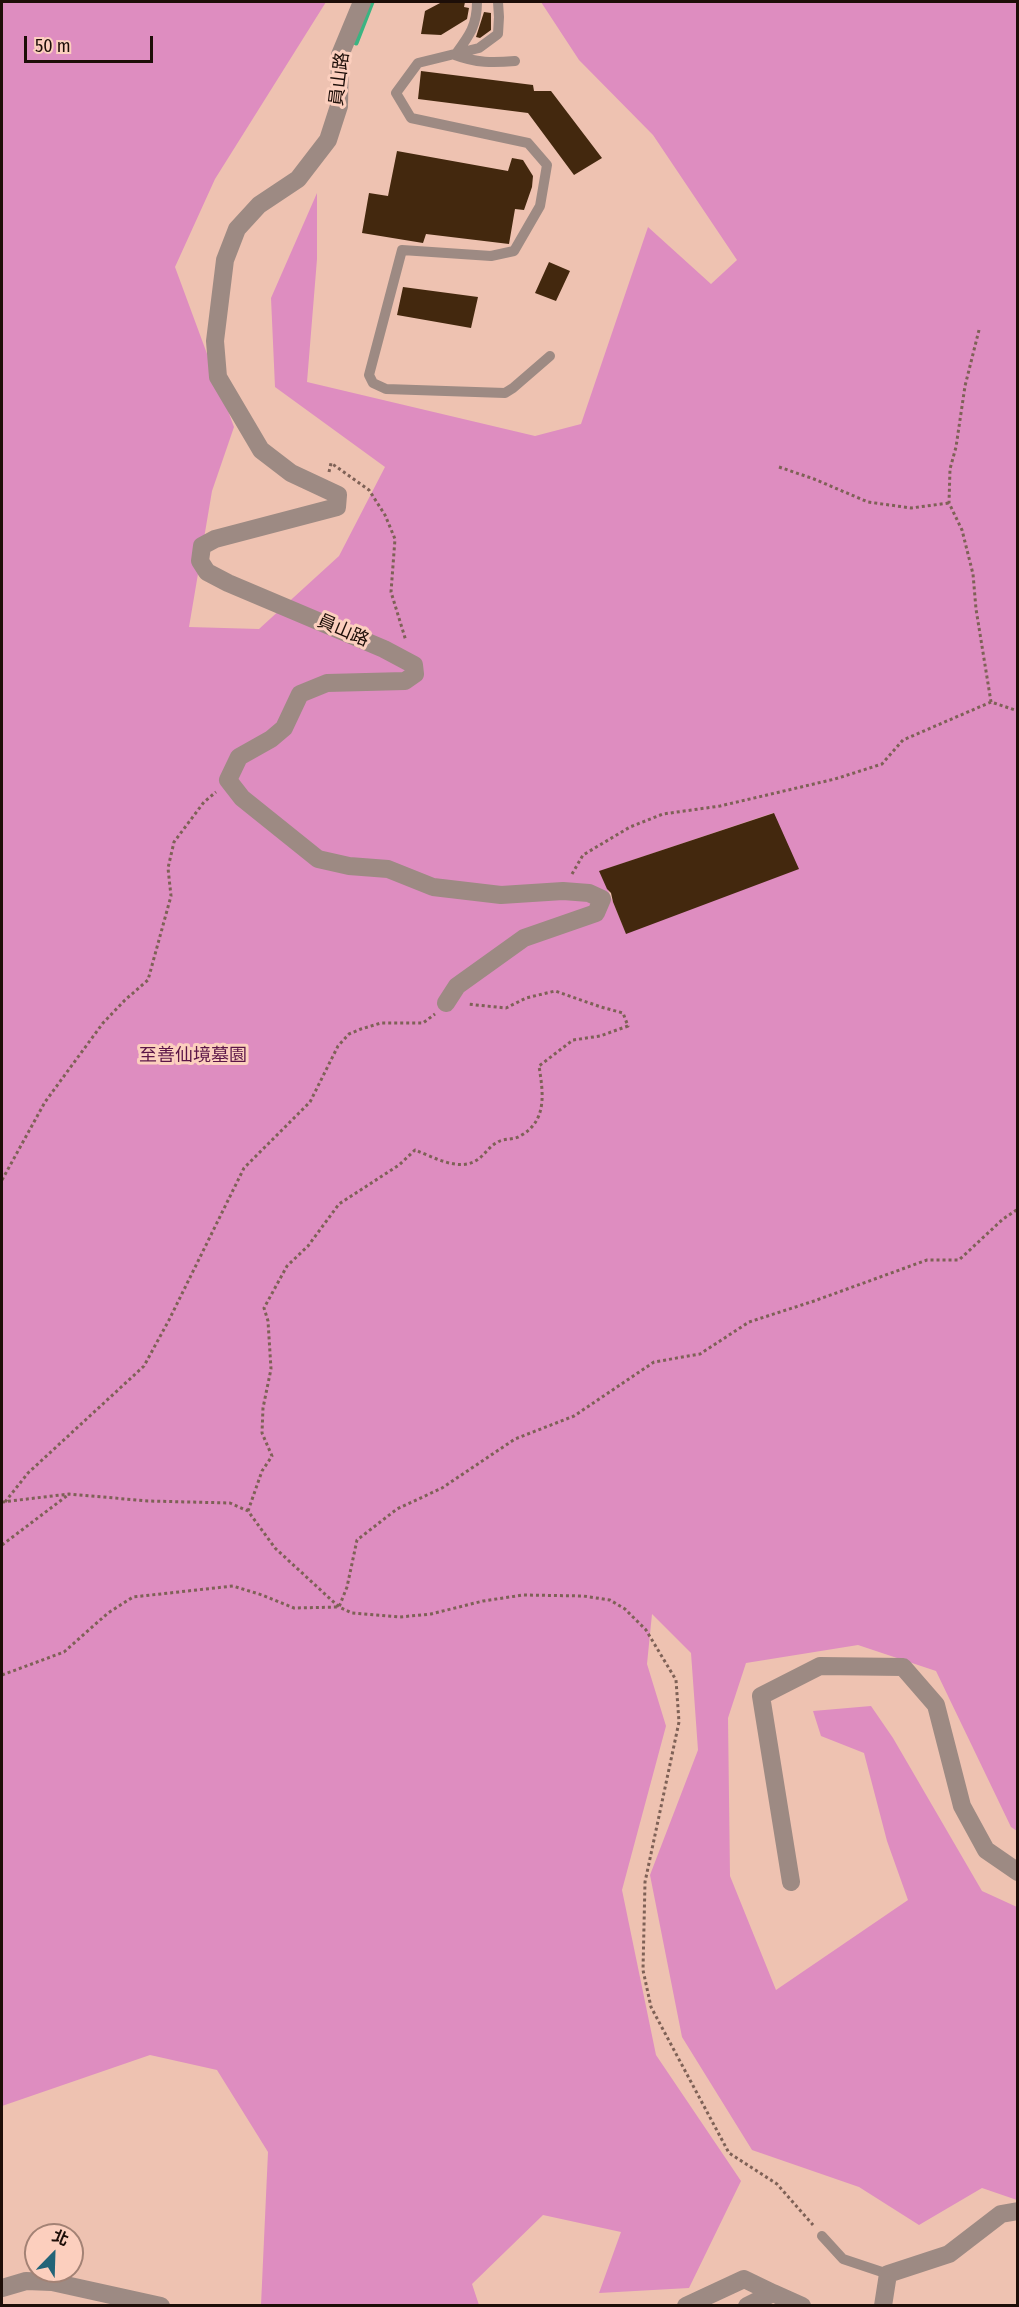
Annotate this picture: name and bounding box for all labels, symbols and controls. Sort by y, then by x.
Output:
scale bar [27,24,156,62]
text: 50 m [35,35,71,57]
street label: 員山路 [326,51,354,107]
street label: 員山路 [314,611,372,651]
park label: 至善仙境墓園 [139,1045,247,1067]
north arrow [24,2223,84,2283]
text: 北 [49,2226,72,2250]

